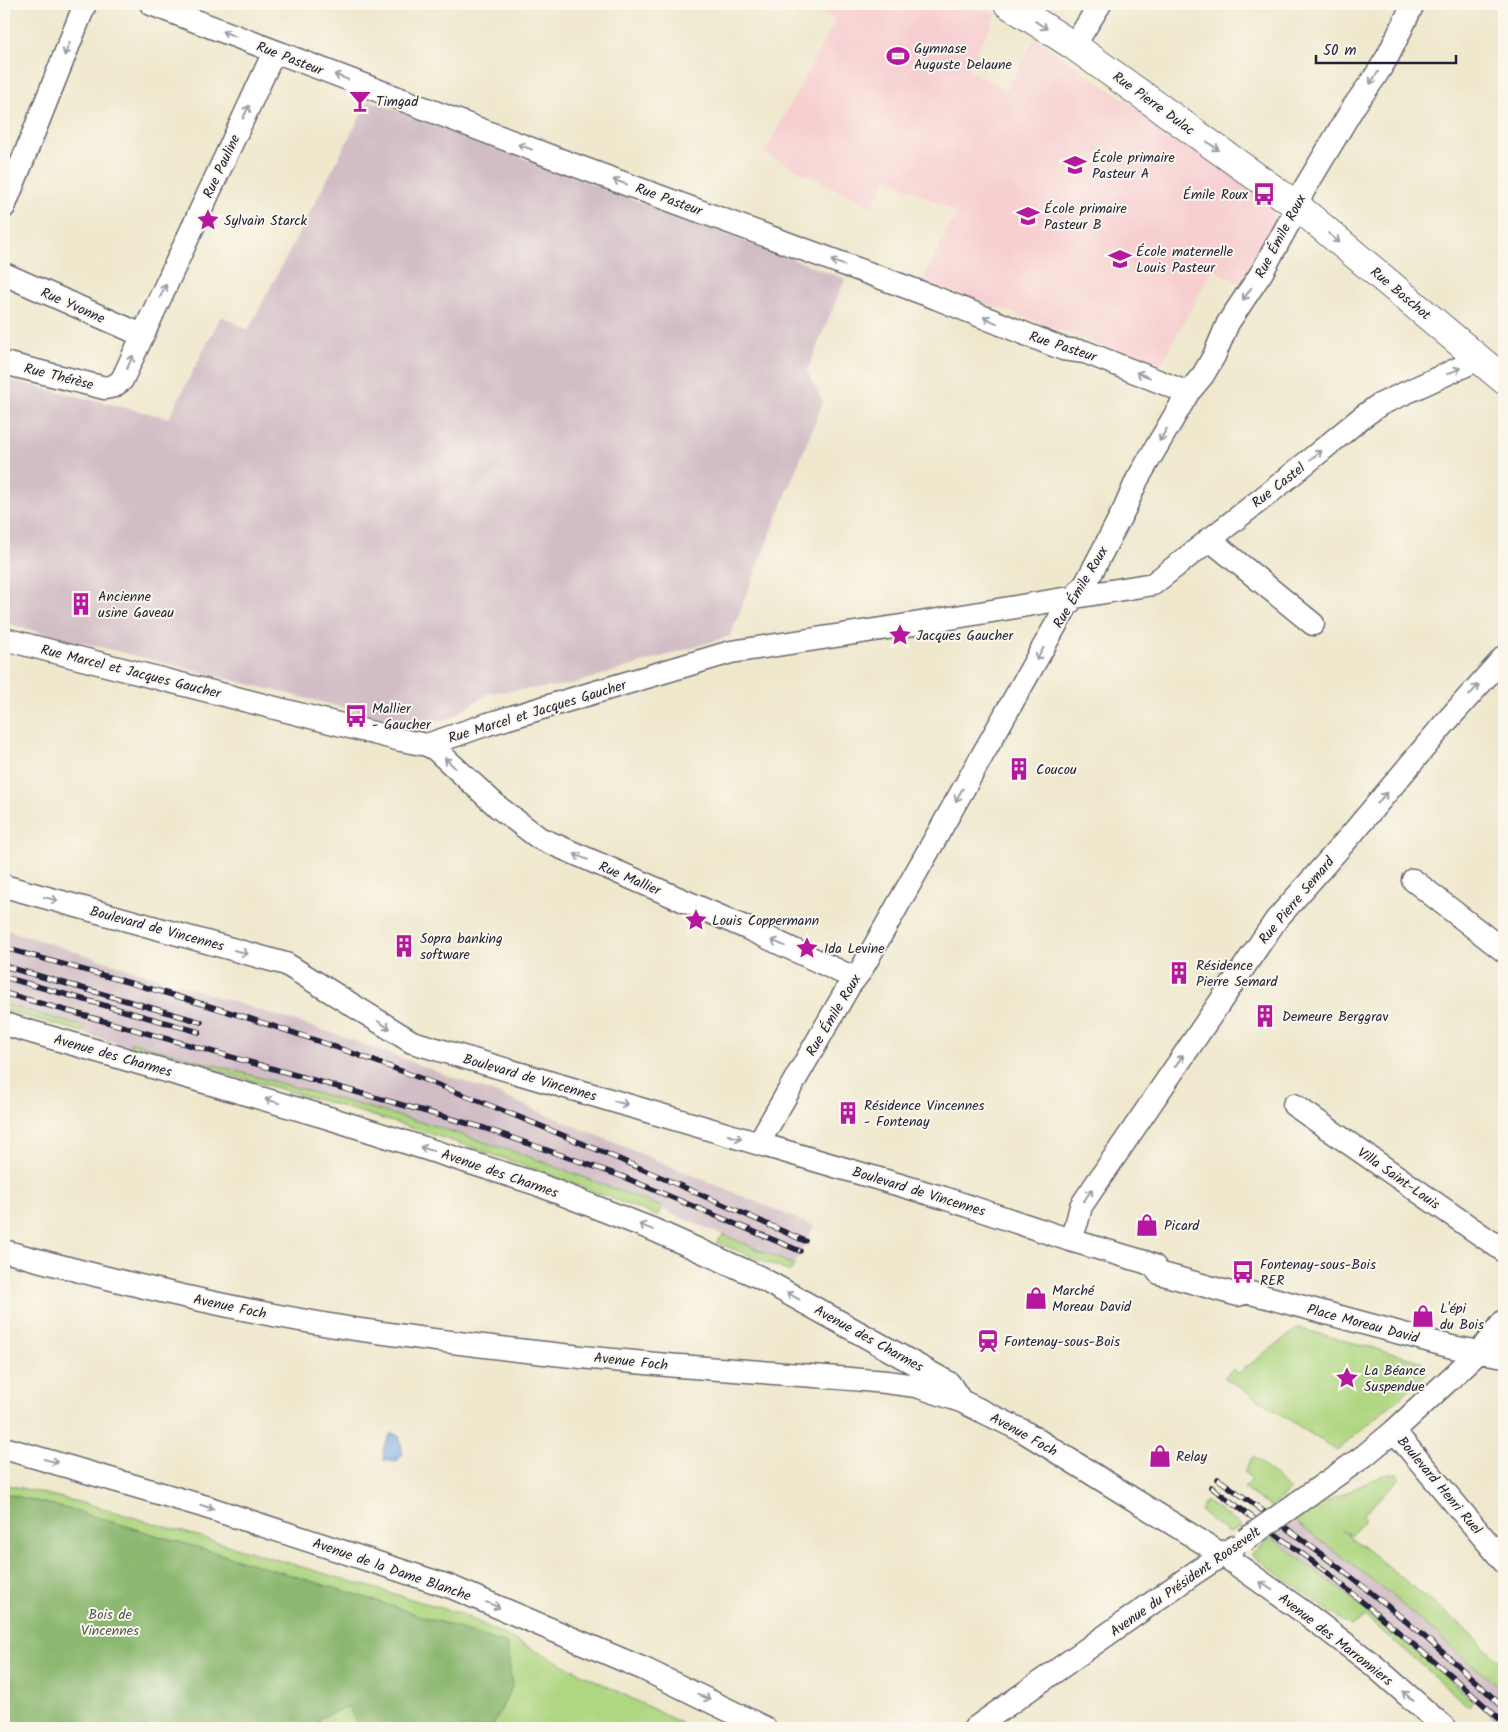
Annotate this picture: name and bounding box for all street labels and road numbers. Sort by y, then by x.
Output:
street label: Rue Pasteur [253,36,328,82]
street label: Rue Pierre Dulac [1108,66,1199,141]
street label: Rue Pauline [198,130,247,202]
street label: Rue Pasteur [632,178,707,223]
street label: Rue Émile Roux [1250,190,1313,282]
street label: Rue Boschot [1365,262,1436,326]
street label: Rue Yvonne [37,282,109,330]
street label: Rue Pasteur [1026,326,1101,369]
street label: Rue Thérèse [22,358,97,396]
street label: Rue Castel [1247,457,1311,514]
street label: Rue Émile Roux [1048,542,1115,633]
street label: Rue Marcel et Jacques Gaucher [38,639,225,705]
street label: Rue Marcel et Jacques Gaucher [446,674,630,750]
street label: Rue Pierre Semard [1254,851,1341,949]
street label: Rue Mallier [595,856,665,902]
street label: Boulevard de Vincennes [87,900,226,957]
street label: Rue Émile Roux [801,970,868,1061]
street label: Avenue des Charmes [51,1029,175,1083]
street label: Boulevard de Vincennes [460,1048,599,1108]
street label: Villa Saint-Louis [1353,1142,1444,1216]
street label: Avenue des Charmes [438,1144,561,1204]
street label: Boulevard de Vincennes [849,1161,988,1223]
street label: Avenue Foch [191,1289,268,1325]
street label: Place Moreau David [1304,1298,1422,1350]
street label: Avenue des Charmes [810,1300,927,1378]
street label: Avenue Foch [593,1347,669,1377]
street label: Avenue Foch [986,1407,1061,1462]
street label: Boulevard Henri Ruel [1391,1432,1487,1540]
street label: Avenue du Président Roosevelt [1106,1521,1266,1642]
street label: Avenue de la Dame Blanche [309,1532,475,1608]
street label: Avenue des Marronniers [1273,1588,1397,1692]

